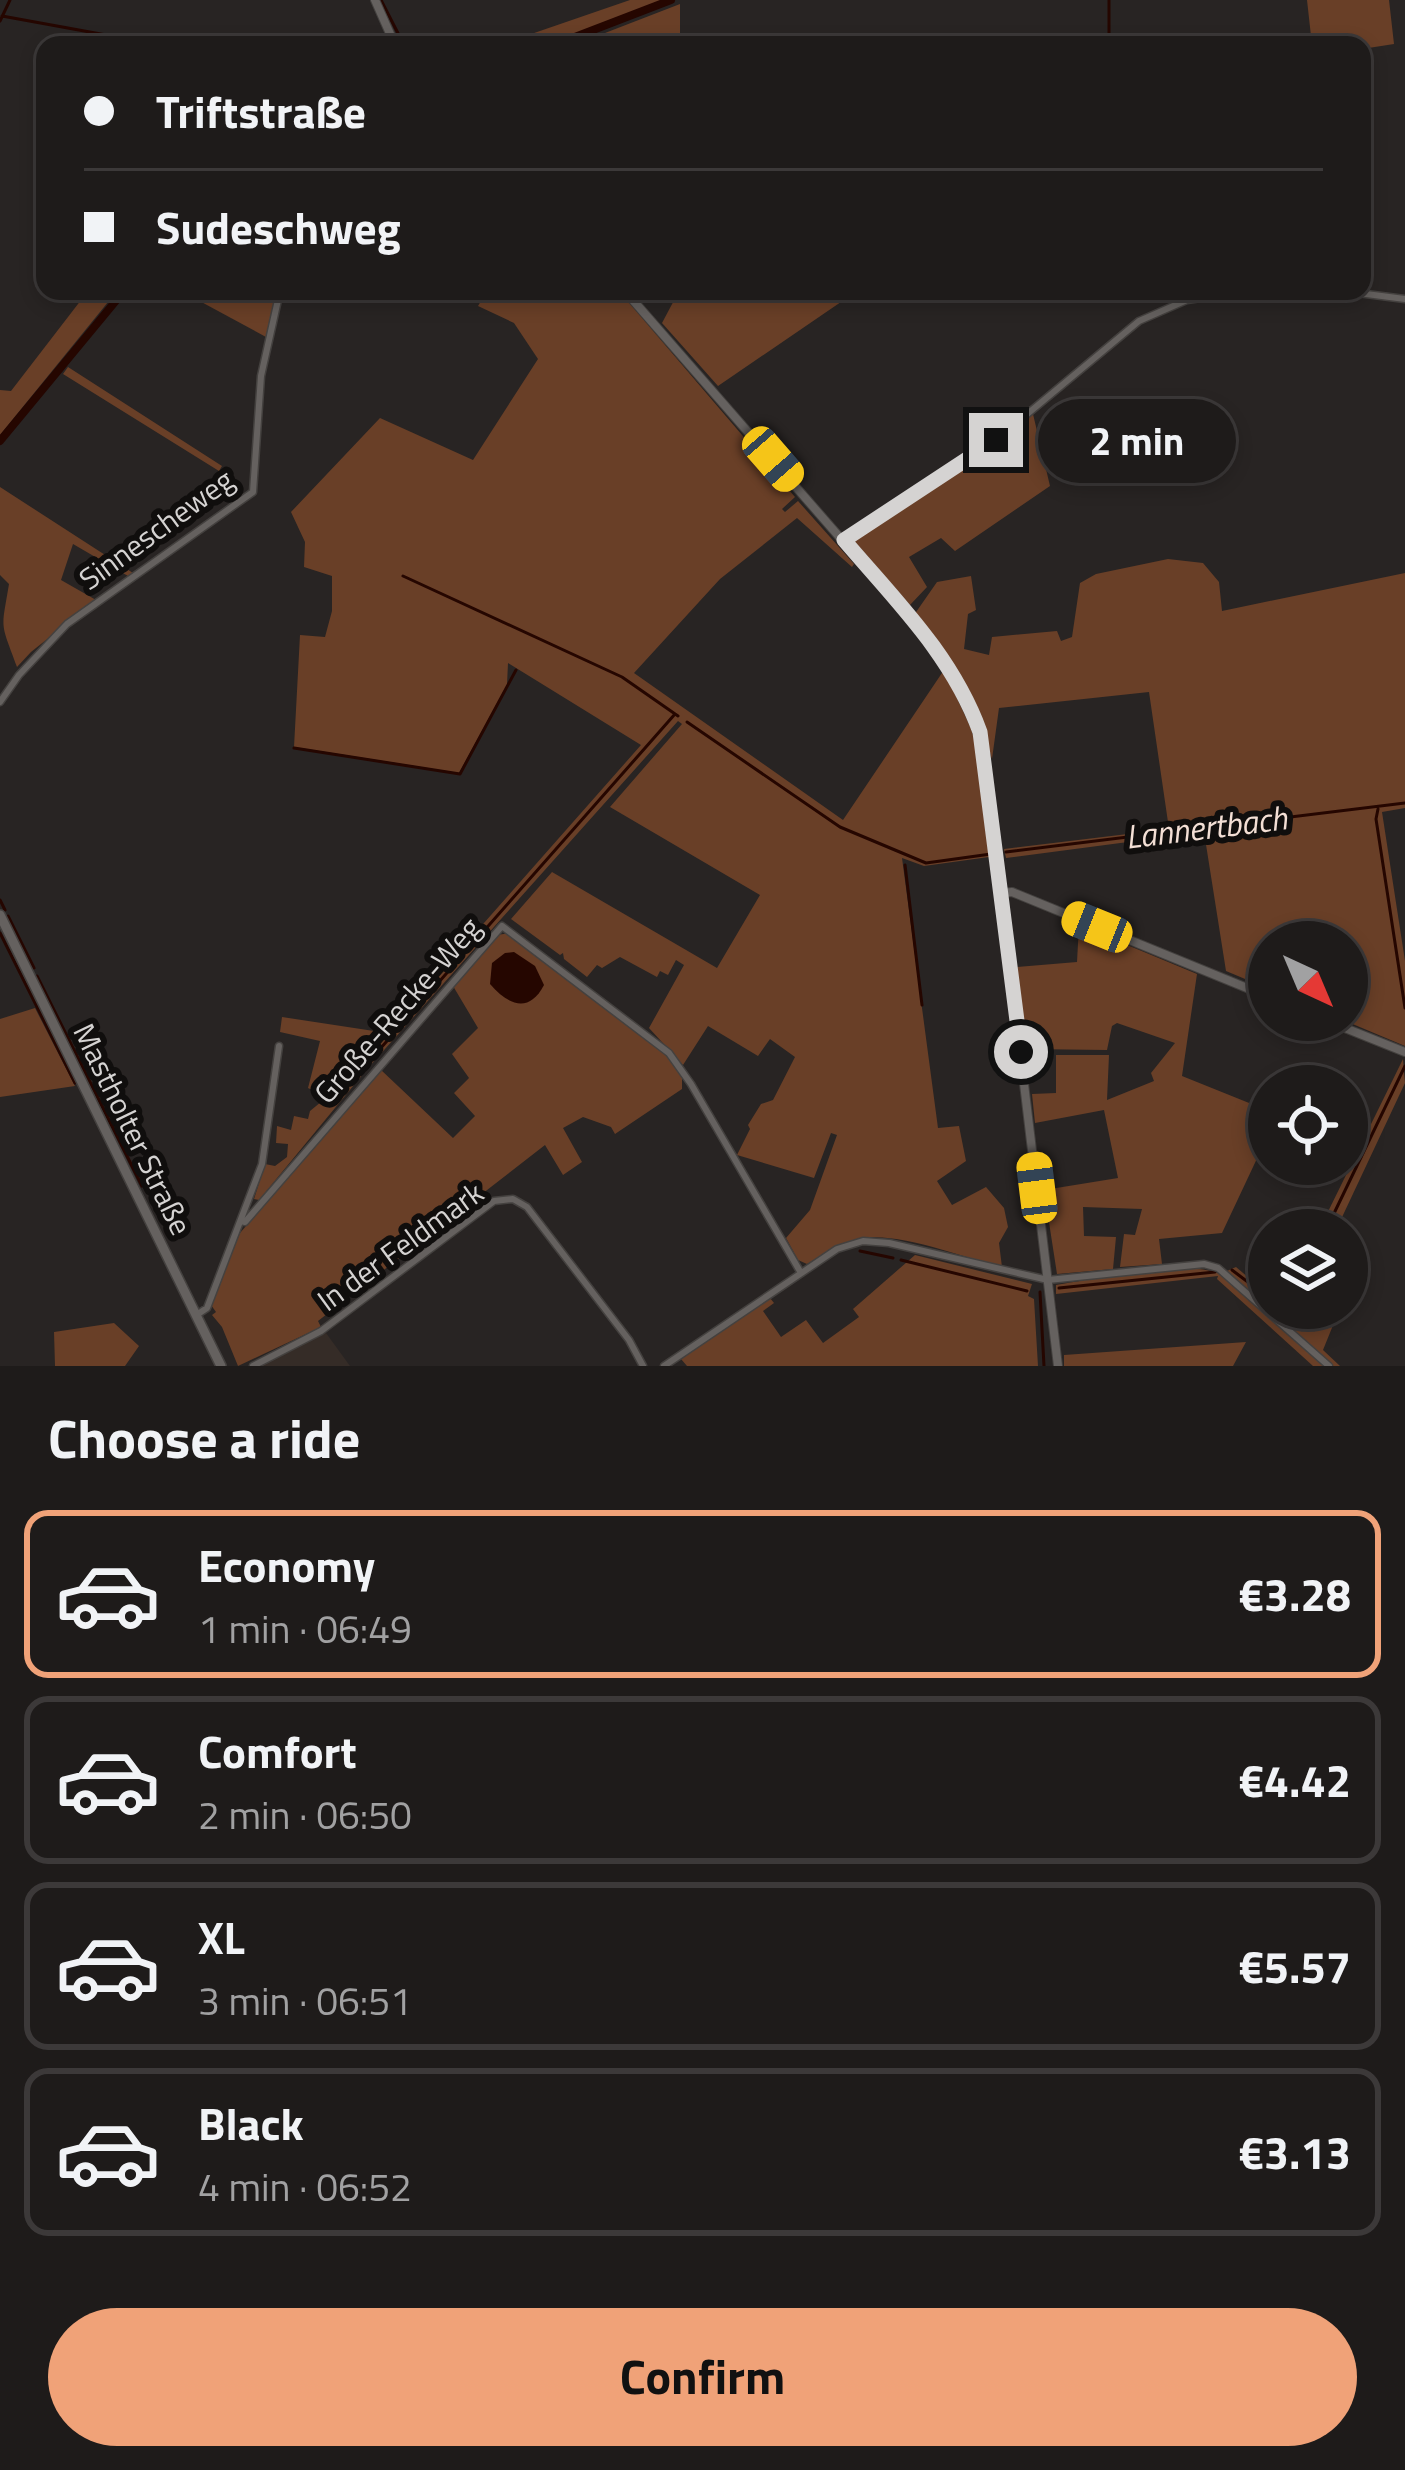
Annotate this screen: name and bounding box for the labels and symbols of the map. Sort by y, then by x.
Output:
callout: 2 min [1038,398,1236,482]
route end [969,413,1023,467]
car [736,420,810,498]
street label: Sinnescheweg [69,457,243,601]
water label: Lannertbach [1122,792,1291,862]
car [1057,897,1137,957]
street label: Große-Recke-Weg [303,906,491,1114]
north arrow [1248,921,1368,1041]
street label: Mastholter Straße [62,1015,204,1243]
route start [994,1025,1048,1079]
car [1015,1150,1059,1226]
street label: In der Feldmark [307,1170,493,1322]

